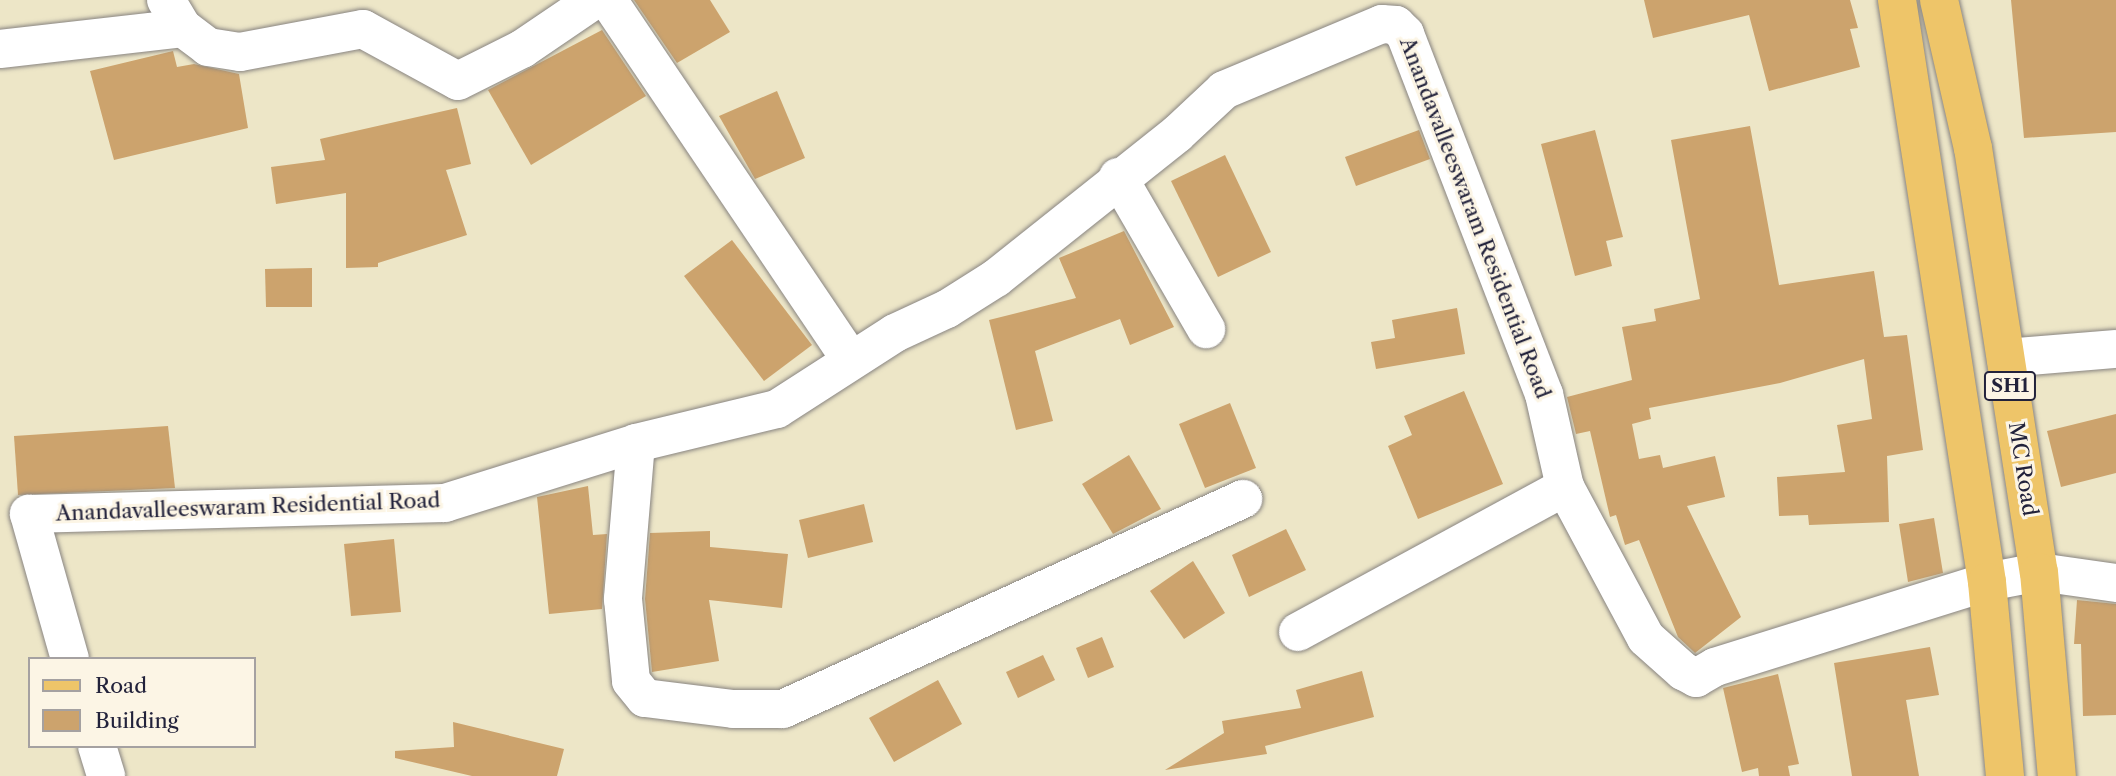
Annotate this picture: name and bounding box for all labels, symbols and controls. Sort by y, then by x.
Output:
street label: Anandavalleeswaram Residential Road [1394,34,1556,402]
road number: SH1 [1984,370,2036,402]
street label: MC Road [2003,420,2043,518]
street label: Anandavalleeswaram Residential Road [55,488,441,526]
legend [28,657,256,748]
text: Road [95,673,147,698]
text: Building [95,708,179,733]

